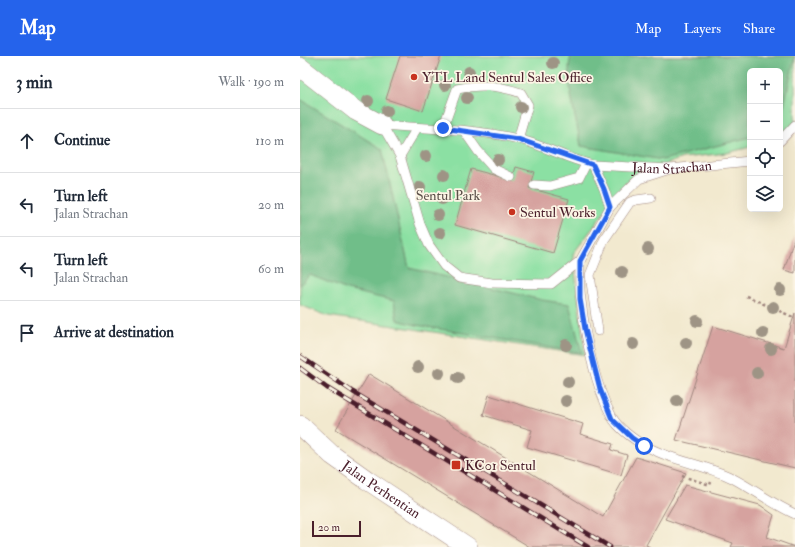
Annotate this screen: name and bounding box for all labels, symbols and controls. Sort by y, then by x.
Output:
text: Map [20,16,56,40]
text: Map [635,20,661,37]
text: Layers [683,20,721,37]
text: Share [743,20,775,37]
map controls [747,68,783,212]
button: + [747,68,783,104]
place label: YTL Land Sentul Sales Office [422,69,592,86]
text: 3 min [16,72,53,93]
marker: YTL Land Sentul Sales Office [409,72,419,82]
text: Walk · 190 m [218,74,284,90]
button: − [747,104,783,140]
route end [434,119,452,137]
icon: ahead [16,130,38,152]
text: Continue [54,131,110,150]
text: 110 m [255,133,284,149]
button: locate [747,140,783,176]
street label: Jalan Strachan [630,157,713,178]
button: layers [747,176,783,212]
text: Turn left [54,187,108,206]
park label: Sentul Park [416,187,481,204]
icon: left [16,194,38,216]
text: 20 m [258,197,284,213]
place label: Sentul Works [520,204,596,221]
text: Jalan Strachan [54,206,128,222]
marker: Sentul Works [507,207,517,217]
text: Turn left [54,251,108,270]
icon: left [16,258,38,280]
text: 60 m [258,261,284,277]
text: Jalan Strachan [54,270,128,286]
icon: arrive [16,322,38,344]
text: Arrive at destination [54,323,174,342]
route start [635,437,653,455]
street label: Jalan Perhentian [338,456,424,522]
place label: KC01 Sentul [465,457,536,474]
marker: KC01 Sentul [450,459,462,471]
scale bar [312,519,361,538]
text: 20 m [318,521,340,534]

